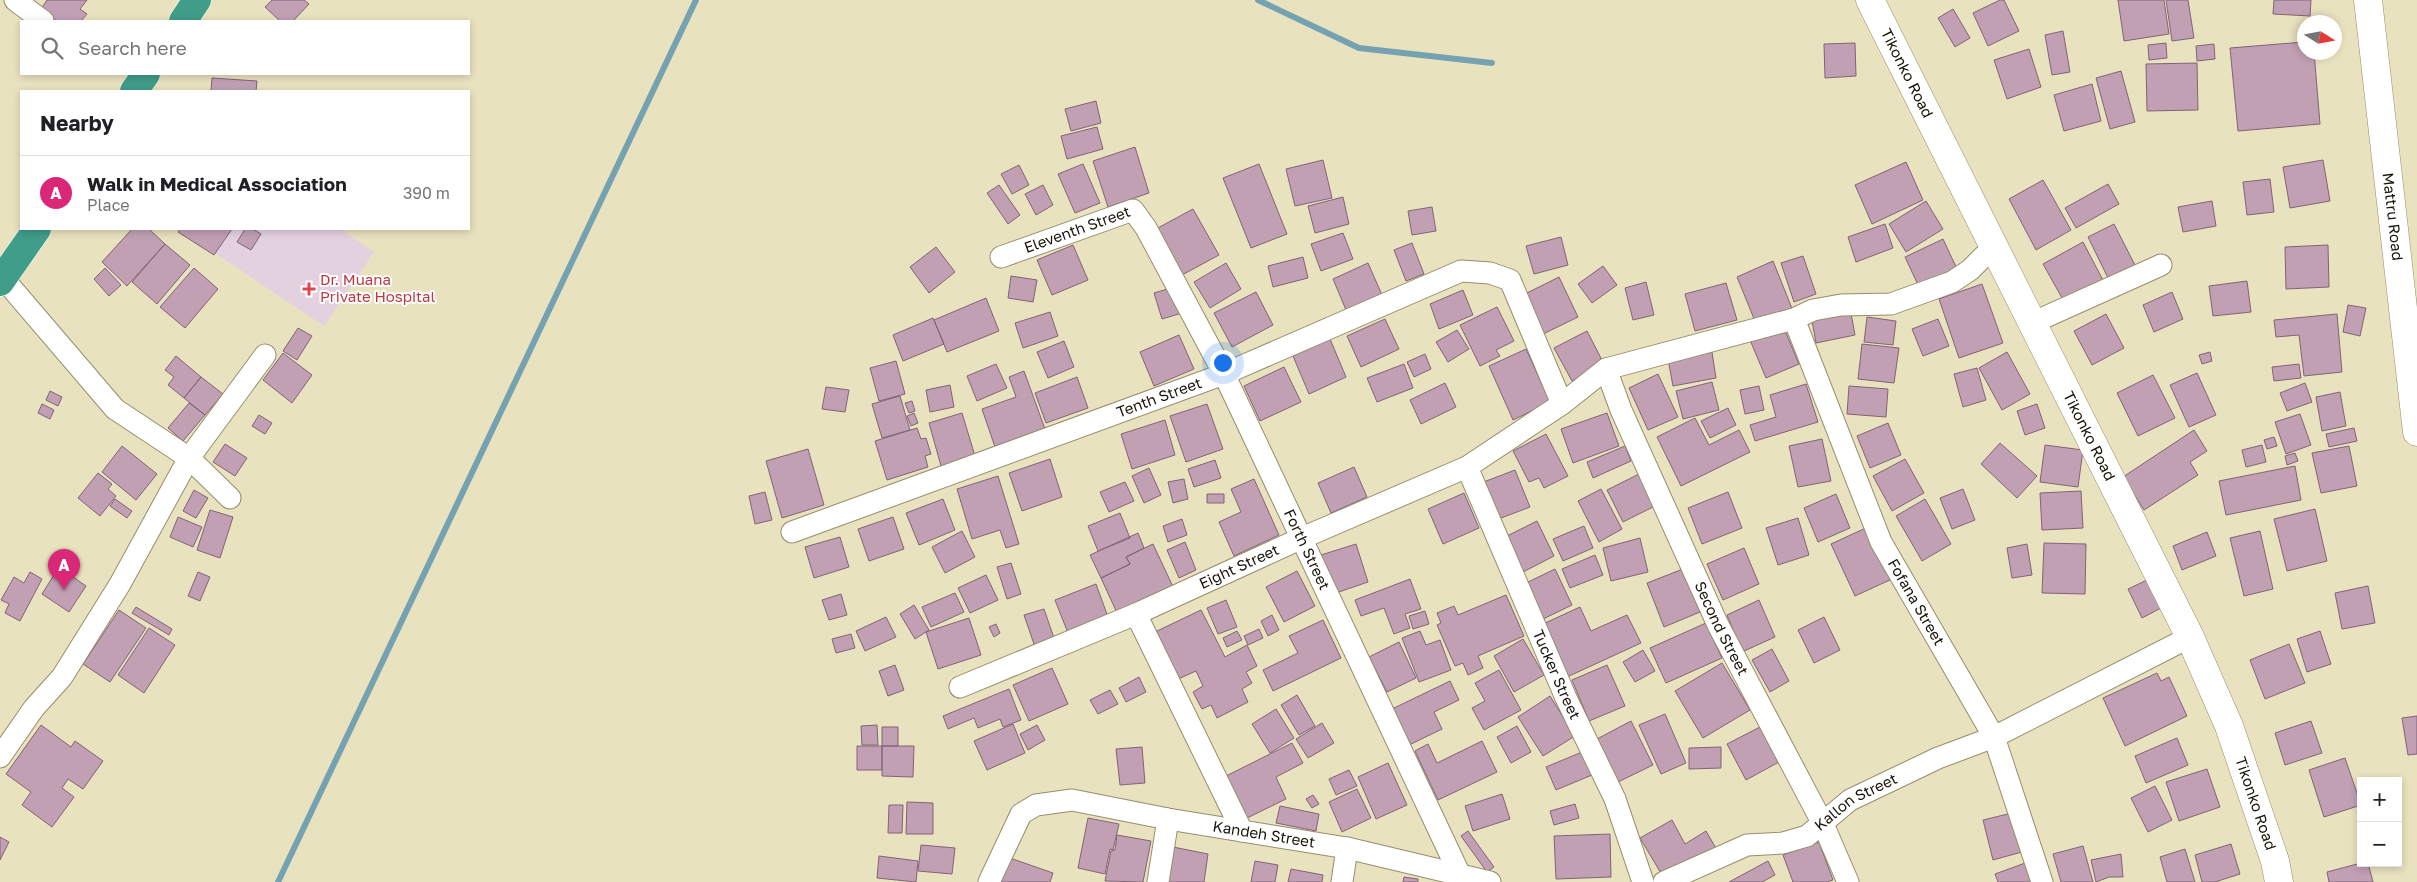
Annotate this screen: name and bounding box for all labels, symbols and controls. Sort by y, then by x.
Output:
north arrow [2297,15,2342,60]
search box [20,20,470,75]
street label: Tikonko Road [1878,25,1938,120]
icon: search [38,34,66,62]
text: Search here [78,36,187,59]
text: Nearby [40,110,114,136]
street label: Mattru Road [2380,171,2407,262]
text: Walk in Medical Association [87,172,347,195]
text: A [50,183,62,203]
text: 390 m [403,183,450,203]
text: Place [87,195,130,215]
street label: Eleventh Street [1021,202,1133,256]
place label: Dr. Muana Private Hospital [320,270,435,305]
marker: Dr. Muana Private Hospital [302,282,316,296]
your location [1210,350,1236,376]
street label: Tenth Street [1114,373,1204,421]
street label: Tikonko Road [2060,388,2120,483]
street label: Forth Street [1281,506,1334,593]
street label: Eight Street [1196,540,1281,592]
pin: A [48,549,80,590]
street label: Fofana Street [1885,555,1949,648]
street label: Second Street [1692,578,1753,678]
street label: Tucker Street [1530,627,1585,722]
street label: Tikonko Road [2232,754,2281,852]
street label: Kallon Street [1810,769,1900,834]
map controls [2357,777,2402,867]
button: + [2357,777,2402,822]
street label: Kandeh Street [1212,816,1316,851]
button: − [2357,822,2402,867]

